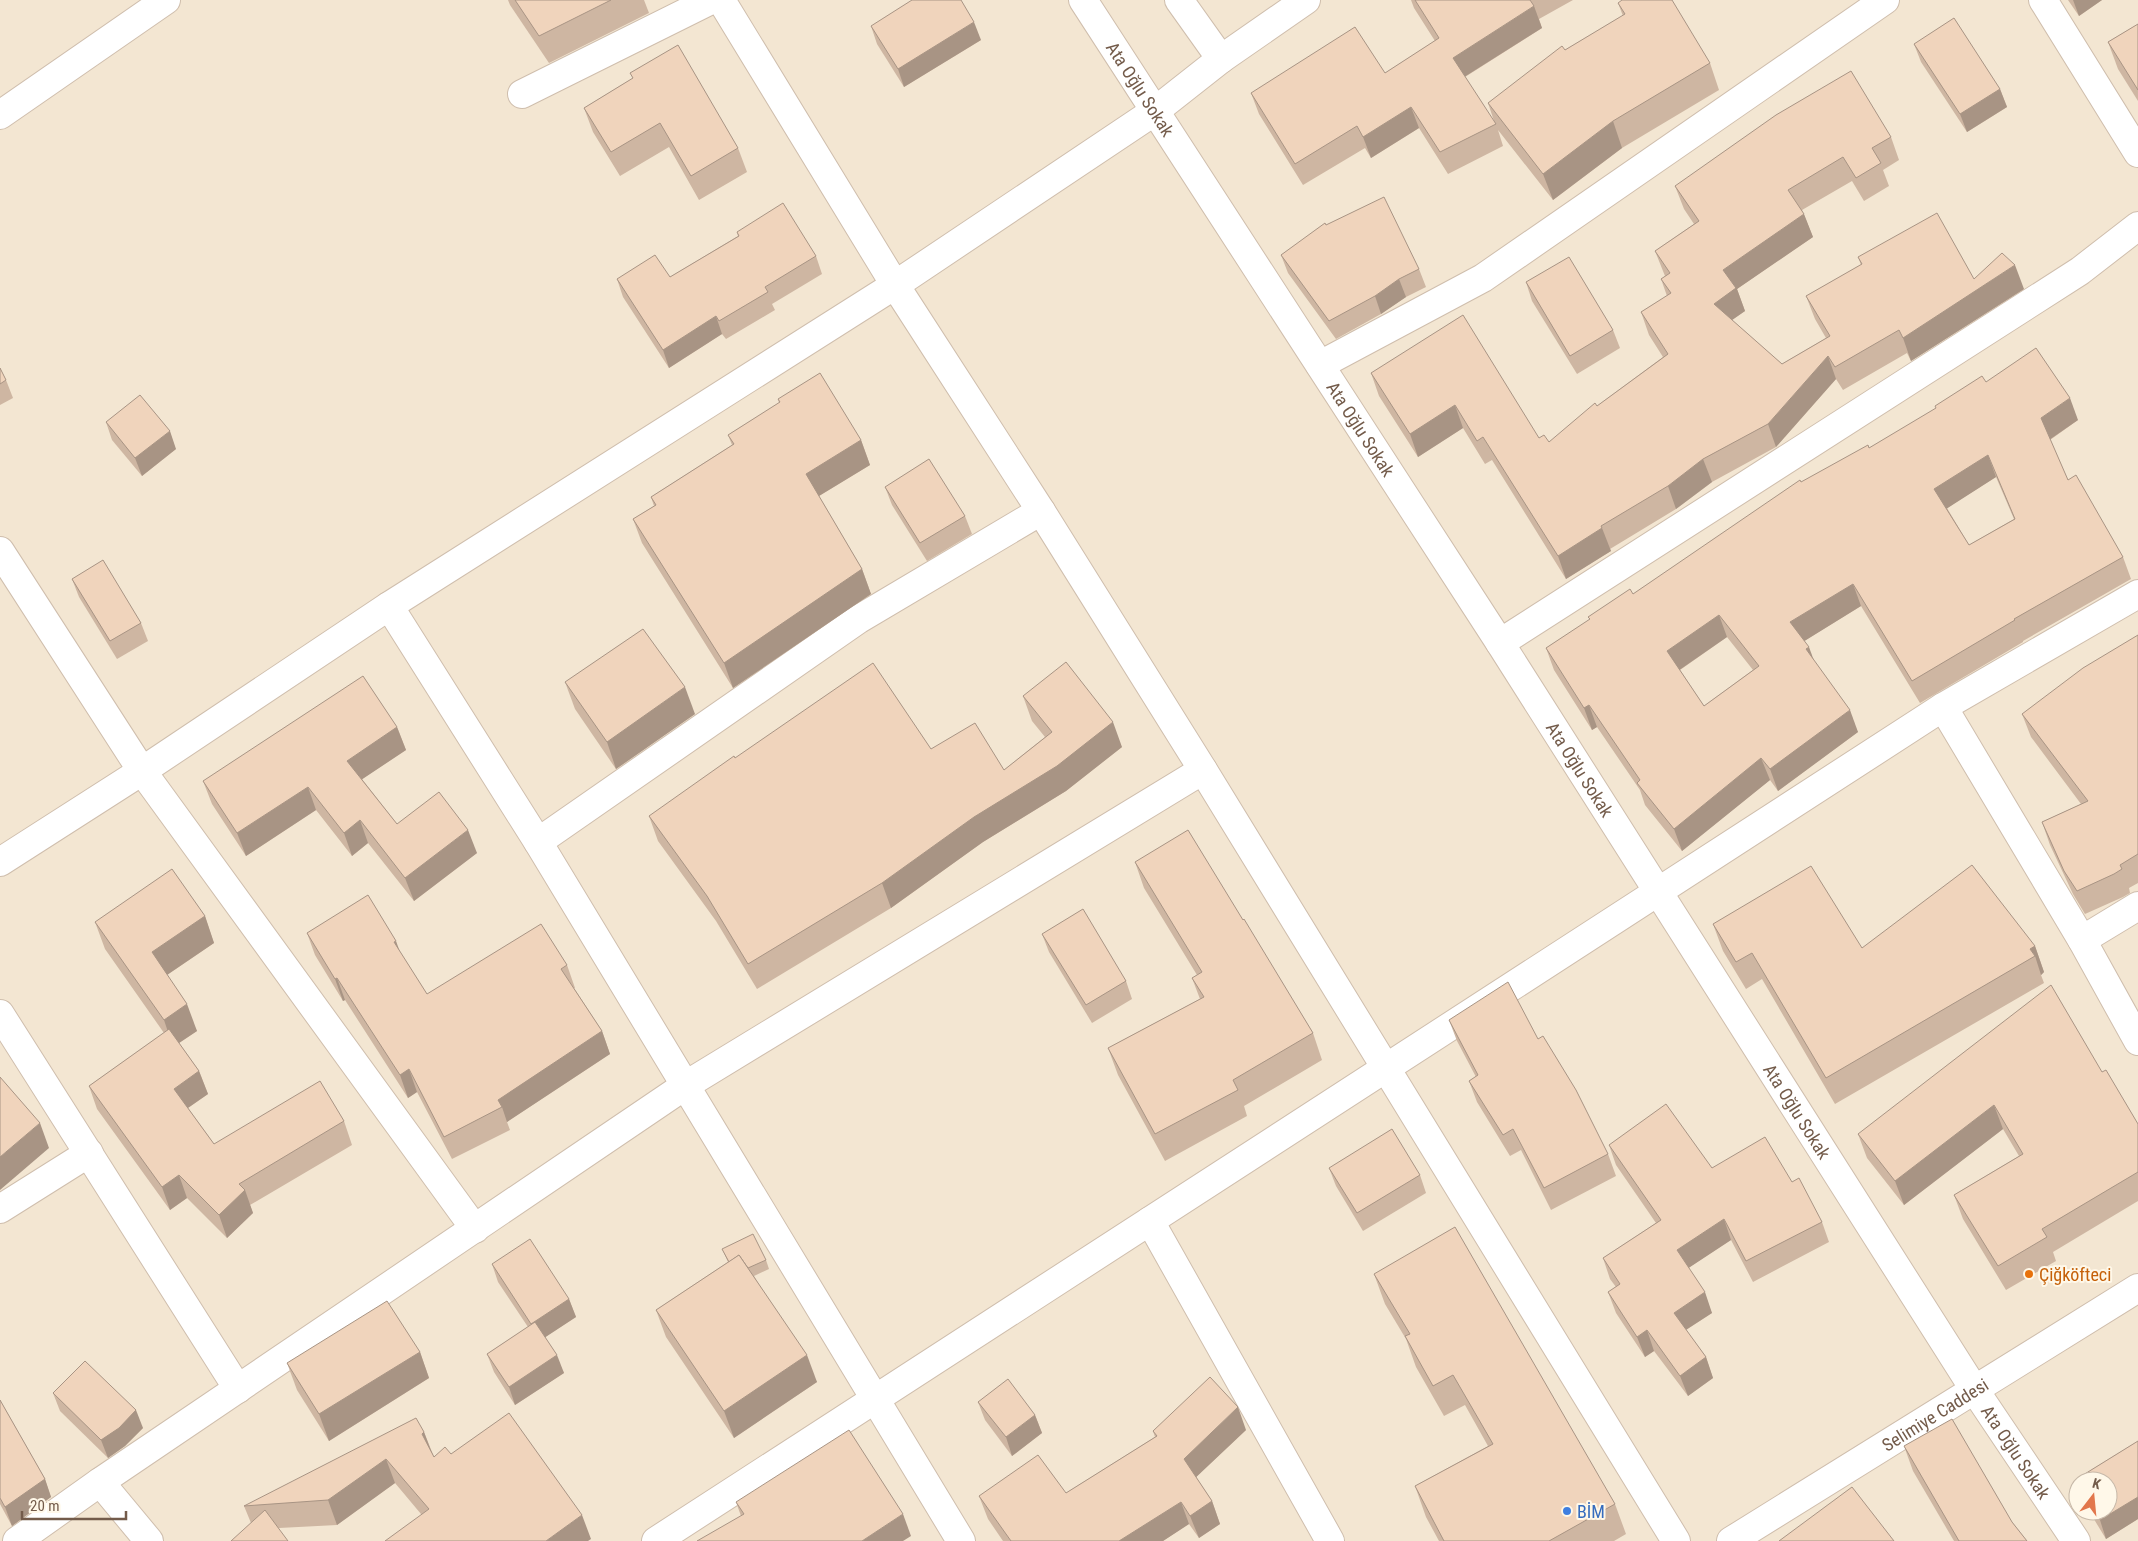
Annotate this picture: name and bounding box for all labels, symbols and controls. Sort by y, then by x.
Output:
street label: Ata Oğlu Sokak [1102,38,1179,140]
street label: Ata Oğlu Sokak [1323,378,1399,480]
street label: Ata Oğlu Sokak [1542,718,1618,821]
street label: Ata Oğlu Sokak [1760,1060,1835,1162]
place label: Çiğköfteci [2039,1264,2111,1285]
marker: Çiğköfteci [2023,1268,2035,1280]
street label: Selimiye Caddesi [1878,1373,1992,1455]
street label: Ata Oğlu Sokak [1977,1401,2055,1503]
north arrow [2068,1471,2118,1521]
text: K [2091,1475,2103,1492]
scale bar [22,1488,126,1520]
text: 20 m [30,1497,60,1515]
place label: BİM [1577,1501,1605,1522]
marker: BİM [1561,1505,1573,1517]

